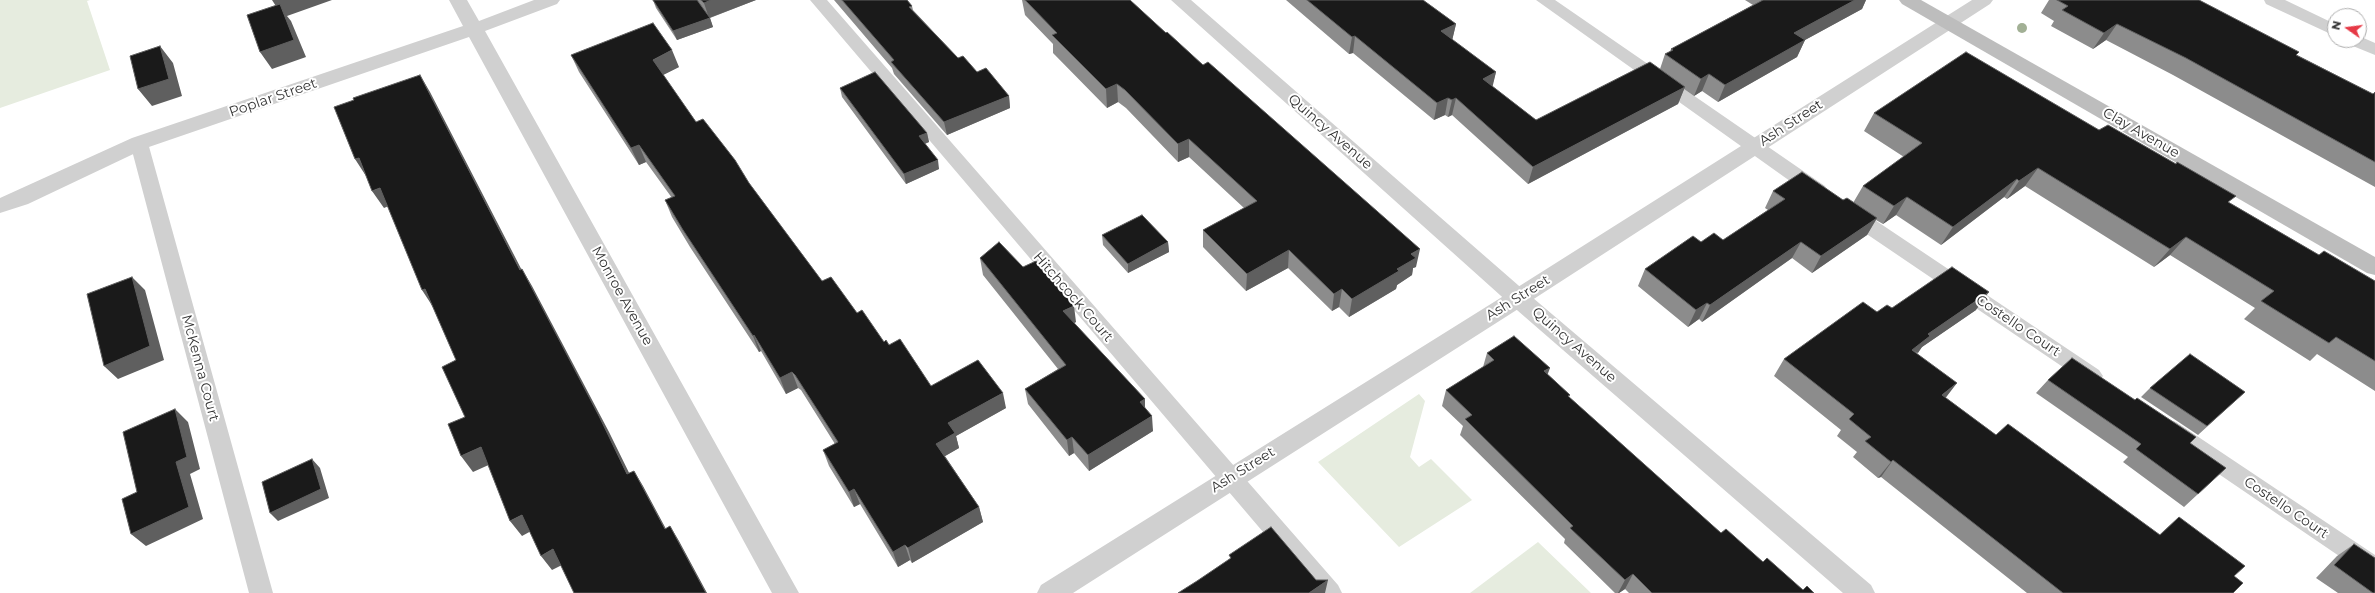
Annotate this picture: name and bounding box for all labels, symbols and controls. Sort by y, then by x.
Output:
north arrow [2327,8,2367,48]
text: N [2328,19,2344,31]
street label: Poplar Street [227,75,319,121]
street label: Quincy Avenue [1284,91,1376,173]
street label: Ash Street [1756,96,1826,150]
street label: Clay Avenue [2100,104,2182,162]
street label: Monroe Avenue [588,243,656,349]
street label: Hitchcock Court [1029,249,1117,345]
street label: Ash Street [1483,272,1553,324]
street label: Costello Court [1973,292,2063,360]
street label: Quincy Avenue [1528,304,1620,386]
street label: McKenna Court [178,313,222,423]
street label: Ash Street [1208,444,1278,496]
street label: Costello Court [2241,474,2331,542]

